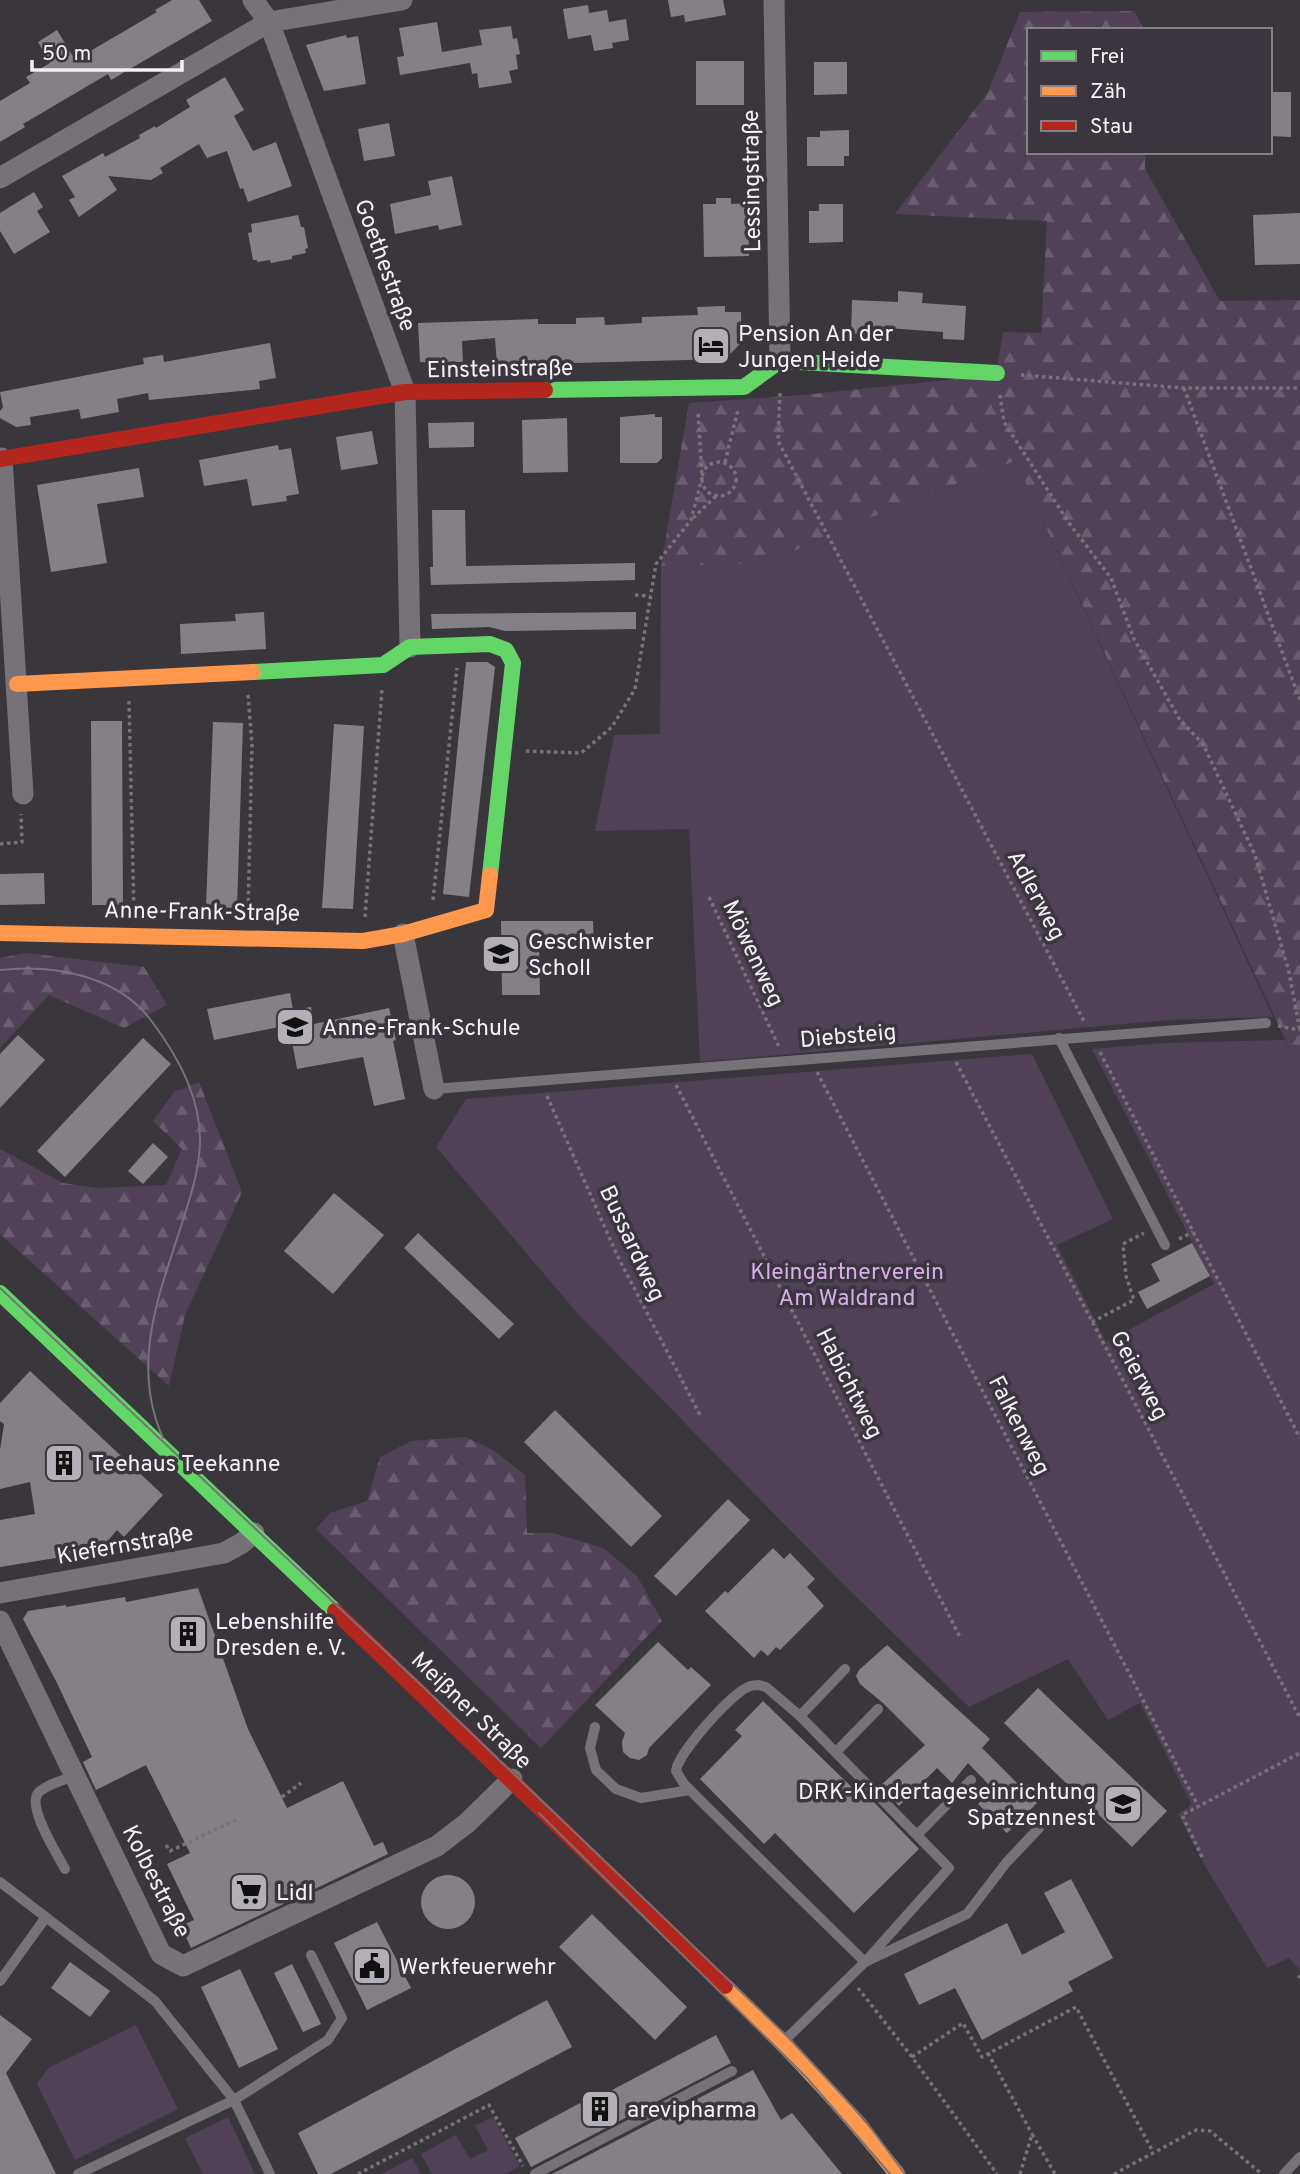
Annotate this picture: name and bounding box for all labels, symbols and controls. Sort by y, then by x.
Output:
scale bar [32,28,182,72]
legend [1027,28,1272,154]
text: 50 m [42,41,91,68]
text: Frei [1090,44,1125,71]
text: Zäh [1090,79,1127,106]
street label: Lessingstraße [738,109,769,253]
text: Stau [1090,114,1133,141]
street label: Goethestraße [346,196,421,336]
place label: Pension An der Jungen Heide [738,321,893,376]
hotel icon: Pension An der Jungen Heide [690,325,732,367]
street label: Einsteinstraße [426,355,574,386]
street label: Adlerweg [999,846,1071,946]
street label: Möwenweg [714,896,789,1012]
street label: Anne-Frank-Straße [104,897,300,930]
place label: Geschwister Scholl [528,929,654,984]
school or university icon: Geschwister Scholl [480,933,522,975]
school or university icon: Anne-Frank-Schule [274,1006,316,1048]
place label: Anne-Frank-Schule [322,1015,520,1044]
street label: Diebsteig [799,1019,898,1056]
street label: Bussardweg [591,1181,670,1307]
park label: Kleingärtnerverein Am Waldrand [750,1259,944,1314]
street label: Habichtweg [807,1324,888,1444]
street label: Geierweg [1102,1326,1174,1426]
street label: Falkenweg [980,1371,1055,1481]
building icon: Teehaus Teekanne [43,1442,85,1484]
place label: Teehaus Teekanne [91,1451,280,1480]
street label: Kiefernstraße [55,1520,196,1573]
place label: Lebenshilfe Dresden e. V. [215,1609,346,1664]
building icon: Lebenshilfe Dresden e. V. [167,1613,209,1655]
street label: Meißner Straße [404,1647,537,1777]
place label: DRK-Kindertageseinrichtung Spatzennest [798,1779,1096,1834]
school or university icon: DRK-Kindertageseinrichtung Spatzennest [1102,1783,1144,1825]
street label: Kolbestraße [114,1821,196,1943]
supermarket icon: Lidl [228,1871,270,1913]
place label: Lidl [276,1880,314,1909]
public building icon: Werkfeuerwehr [351,1945,393,1987]
place label: Werkfeuerwehr [399,1954,556,1983]
building icon: arevipharma [579,2088,621,2130]
place label: arevipharma [627,2097,756,2126]

